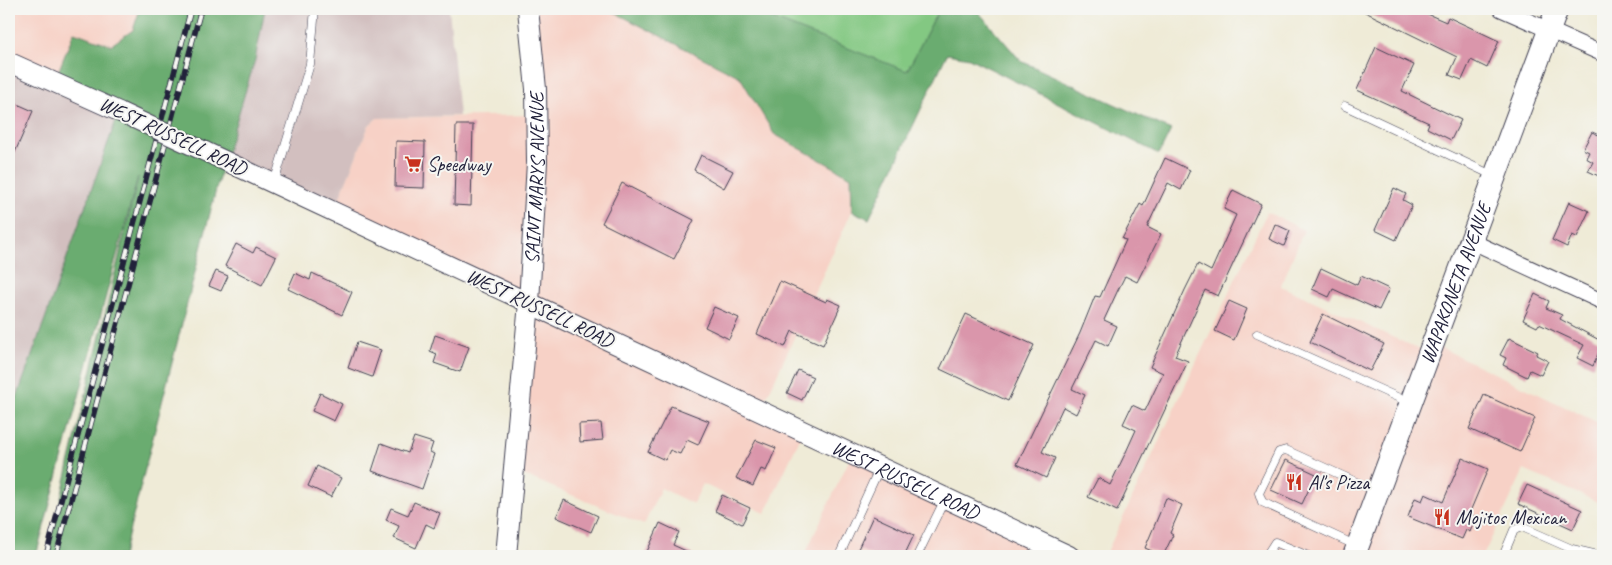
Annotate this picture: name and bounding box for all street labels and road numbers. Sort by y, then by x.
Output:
street label: SAINT MARYS AVENUE [519,90,550,265]
street label: WEST RUSSELL ROAD [95,91,252,182]
street label: WAPAKONETA AVENUE [1414,197,1497,367]
street label: WEST RUSSELL ROAD [462,263,619,354]
street label: WEST RUSSELL ROAD [828,434,985,525]

